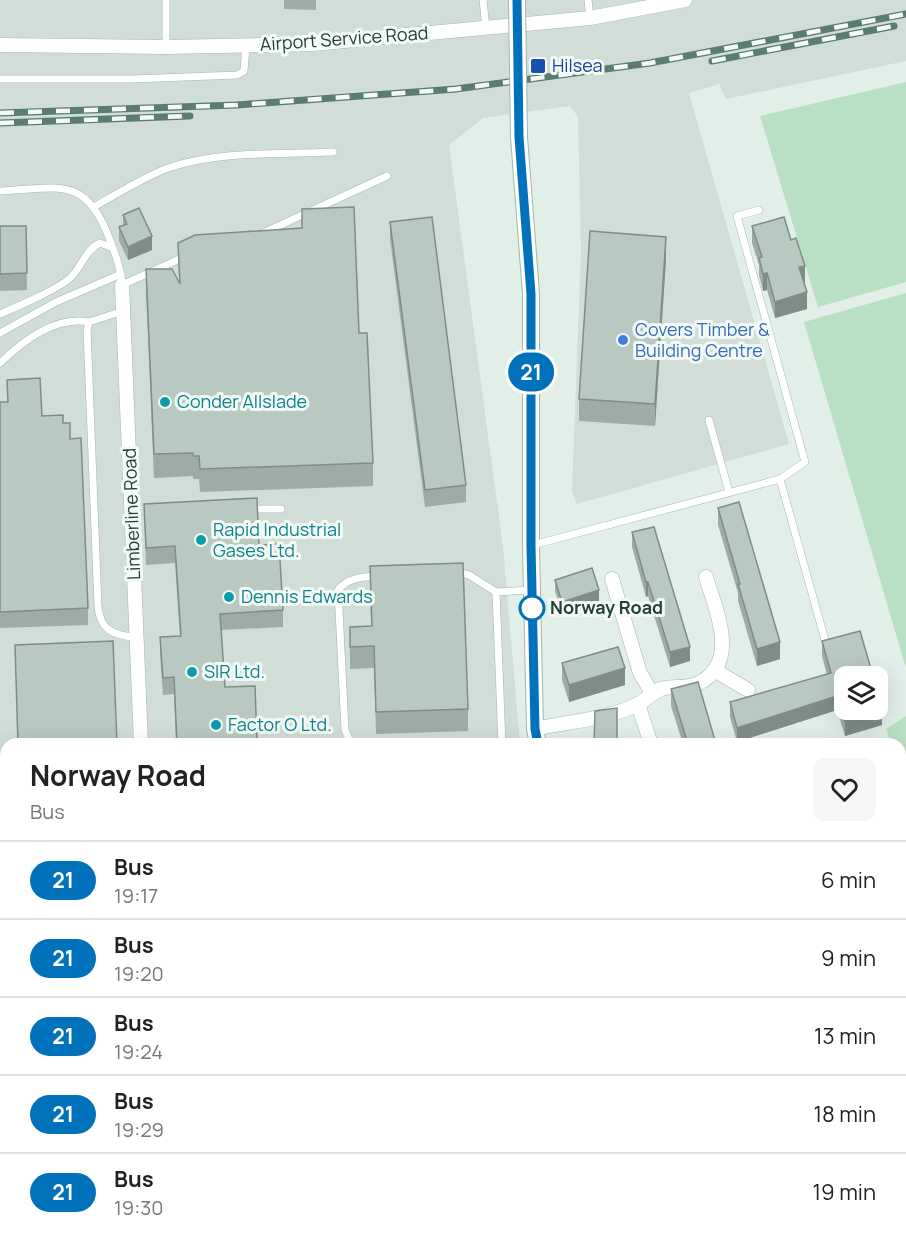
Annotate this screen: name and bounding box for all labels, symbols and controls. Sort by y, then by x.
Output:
street label: Airport Service Road [259,20,429,56]
place label: Hilsea [552,53,603,77]
marker: Hilsea [529,57,547,75]
place label: Covers Timber & Building Centre [635,317,770,362]
marker: Covers Timber & Building Centre [616,333,630,347]
line badge: 21 [504,352,558,392]
text: 21 [520,358,542,386]
place label: Conder Allslade [177,389,307,413]
marker: Conder Allslade [158,395,172,409]
street label: Limberline Road [117,448,145,580]
place label: Rapid Industrial Gases Ltd. [213,517,341,562]
marker: Rapid Industrial Gases Ltd. [194,533,208,547]
place label: Dennis Edwards [241,584,373,608]
marker: Dennis Edwards [222,590,236,604]
marker: Norway Road [519,595,545,621]
place label: Norway Road [550,595,663,619]
place label: SIR Ltd. [204,659,265,683]
marker: SIR Ltd. [185,665,199,679]
map controls [834,666,888,720]
button: layers [834,666,888,720]
place label: Factor O Ltd. [228,712,332,736]
marker: Factor O Ltd. [209,718,223,732]
text: Norway Road [30,756,206,794]
button: heart [813,758,876,821]
text: Bus [30,798,65,825]
text: Bus [114,852,154,882]
text: 6 min [821,865,876,895]
text: 21 [52,866,74,894]
text: 19:17 [114,882,158,909]
text: Bus [114,930,154,960]
text: 9 min [821,943,876,973]
text: 21 [52,944,74,972]
text: 19:20 [114,960,164,987]
text: Bus [114,1008,154,1038]
text: 13 min [814,1021,876,1051]
text: 21 [52,1022,74,1050]
text: 19:24 [114,1038,163,1065]
text: Bus [114,1086,154,1116]
text: 18 min [813,1099,876,1129]
text: 21 [52,1100,74,1128]
text: 19:29 [114,1116,164,1143]
text: Bus [114,1164,154,1194]
text: 19 min [813,1177,876,1207]
text: 21 [52,1178,74,1206]
text: 19:30 [114,1194,163,1221]

